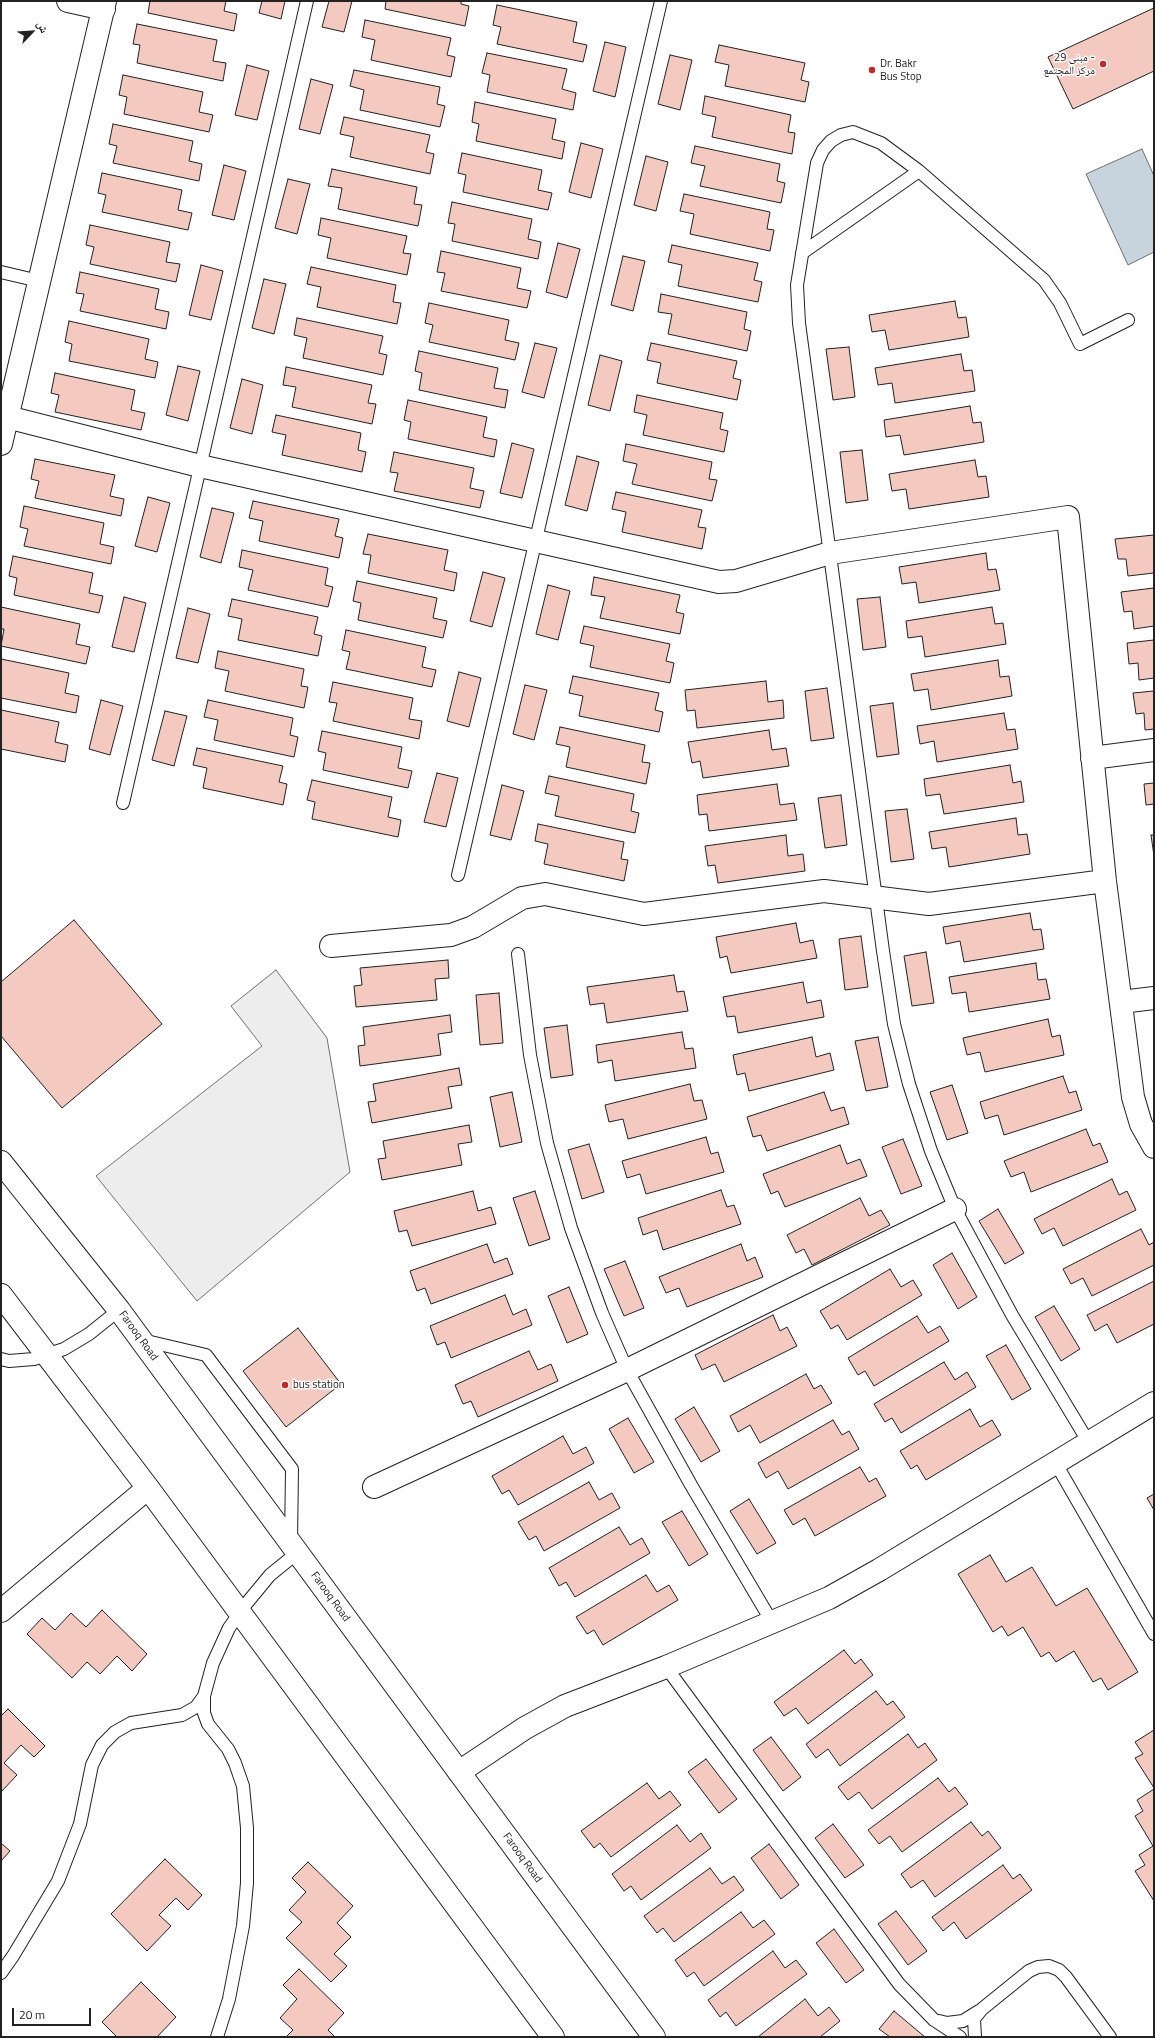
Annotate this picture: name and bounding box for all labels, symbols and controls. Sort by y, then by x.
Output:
north arrow [12,12,52,52]
text: ش [33,18,53,36]
place label: مبنى 29 - مركز المجتمع [1044,51,1095,77]
place label: Dr. Bakr Bus Stop [880,57,921,83]
marker: مبنى 29 - مركز المجتمع [1098,59,1108,69]
marker: Dr. Bakr Bus Stop [867,65,877,75]
street label: Farooq Road [116,1309,160,1363]
place label: bus station [293,1378,345,1392]
marker: bus station [280,1380,290,1390]
street label: Farooq Road [308,1570,352,1624]
street label: Farooq Road [500,1831,544,1885]
scale bar [14,2000,93,2026]
text: 20 m [19,2005,45,2024]

